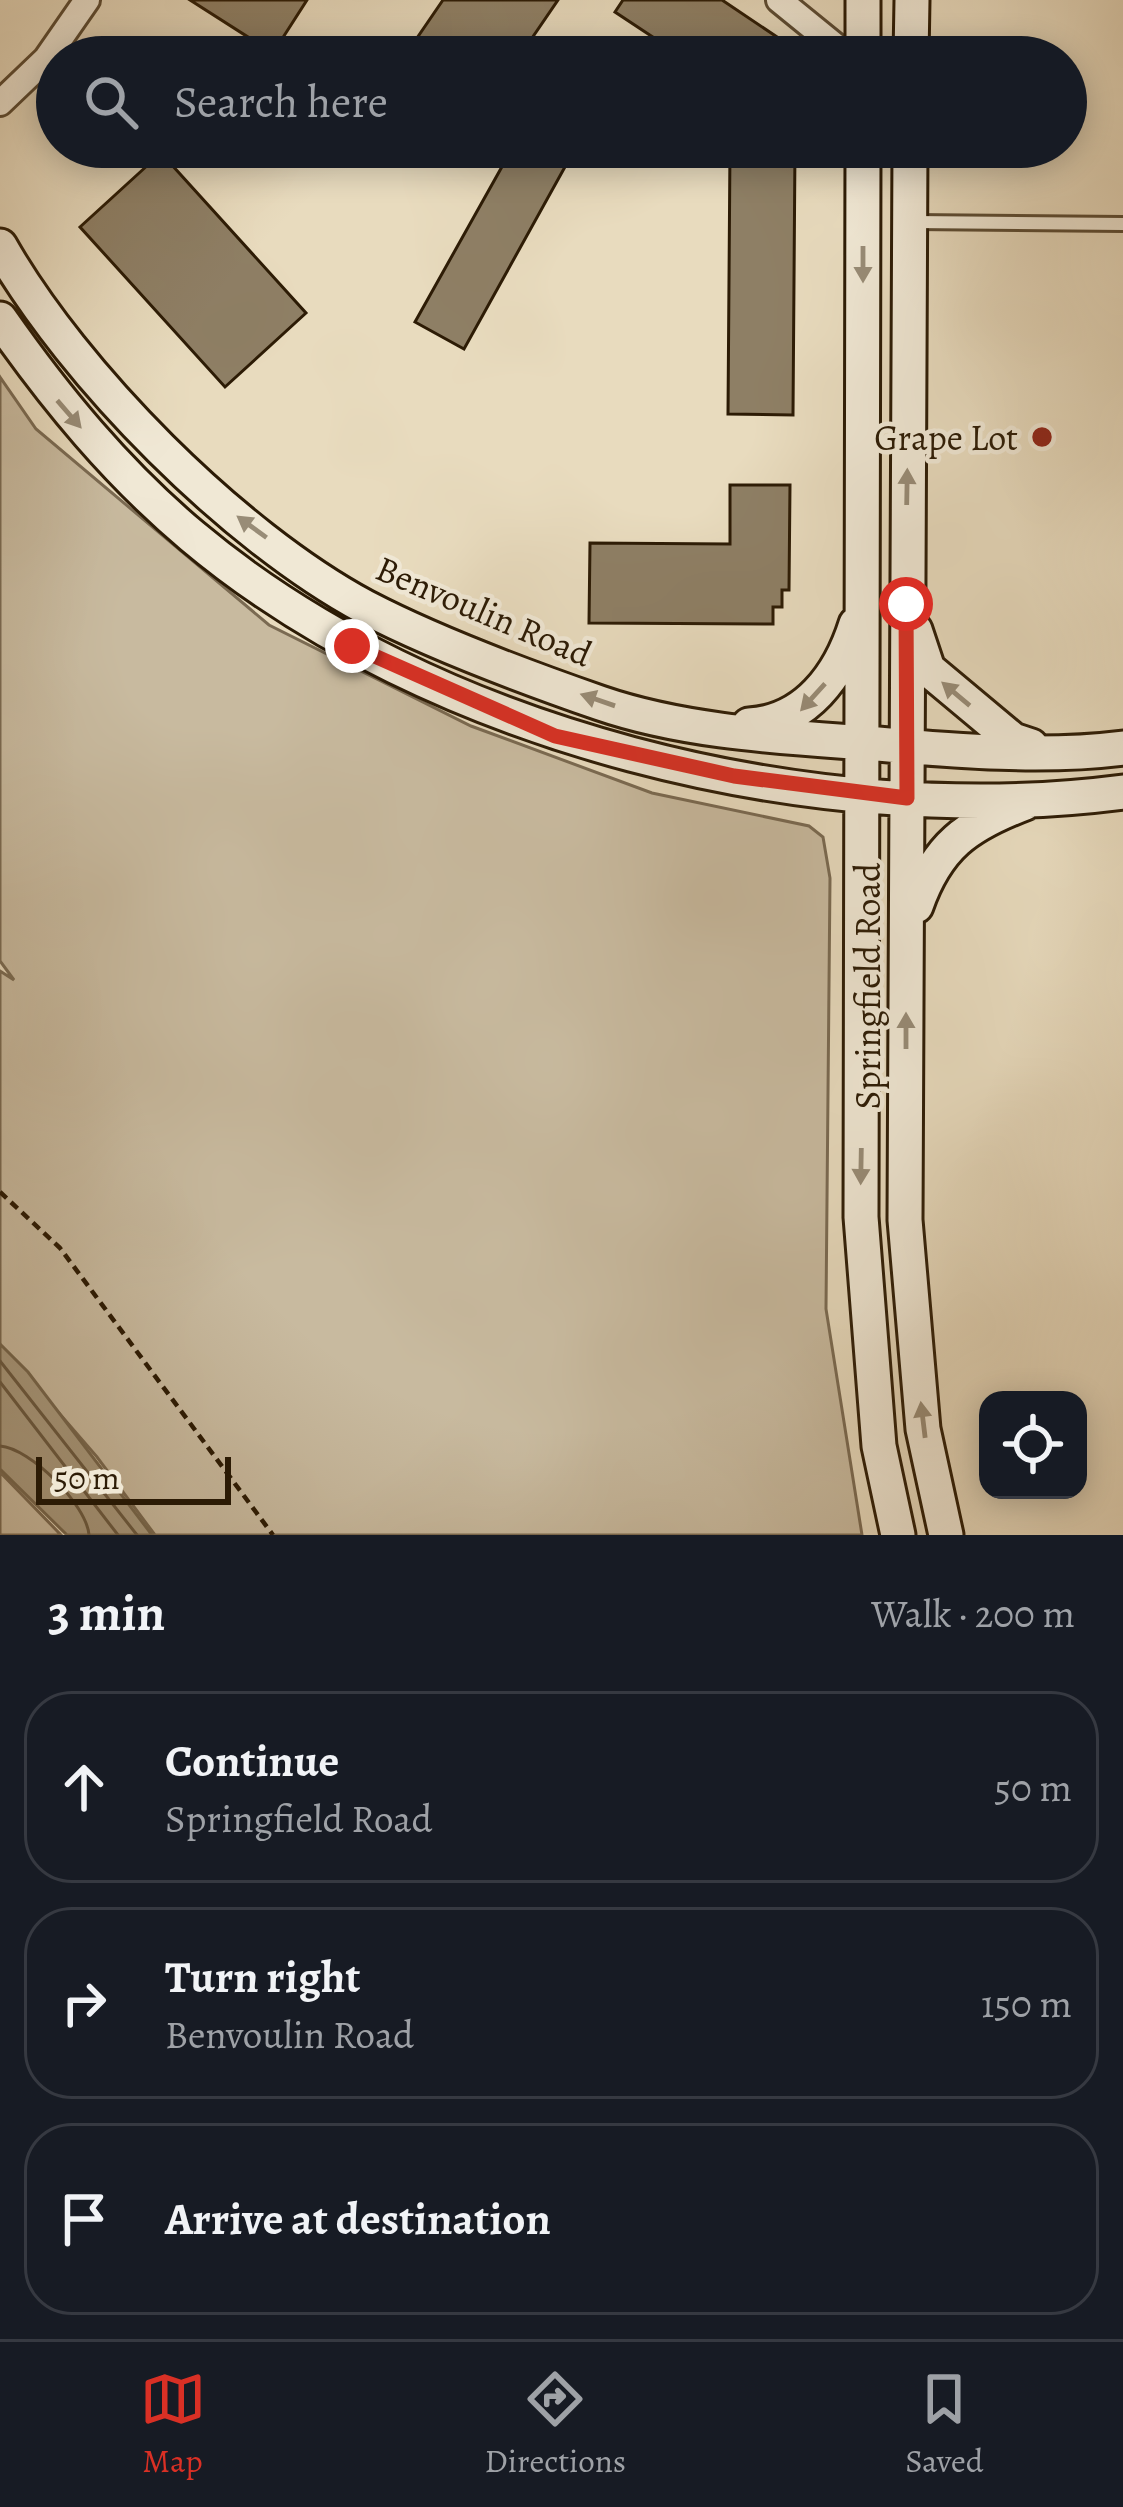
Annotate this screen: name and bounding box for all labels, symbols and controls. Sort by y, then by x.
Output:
search box [36,36,1087,168]
icon: search [78,69,144,135]
text: Search here [174,71,388,133]
one-way arrow [853,246,873,284]
one-way arrow [55,399,82,428]
place label: Grape Lot [874,413,1018,462]
marker: Grape Lot [1029,424,1055,450]
one-way arrow [898,467,917,505]
one-way arrow [236,515,268,539]
street label: Benvoulin Road [369,544,600,679]
route start [879,577,933,631]
route end [325,619,379,673]
one-way arrow [941,681,971,707]
one-way arrow [800,682,827,711]
one-way arrow [579,690,616,709]
street label: Springfield Road [843,862,892,1109]
one-way arrow [896,1011,916,1049]
one-way arrow [851,1148,871,1186]
map controls [979,1391,1087,1499]
button: locate [979,1391,1087,1499]
one-way arrow [913,1401,932,1439]
scale bar [36,1451,231,1504]
text: 50 m [54,1455,120,1500]
text: 3 min [48,1578,165,1648]
text: Walk · 200 m [871,1587,1075,1640]
text: Continue [165,1730,339,1792]
icon: ahead [51,1754,117,1820]
text: 50 m [994,1761,1072,1814]
text: Springfield Road [165,1792,432,1845]
text: Turn right [165,1946,360,2008]
icon: right [51,1970,117,2036]
text: 150 m [981,1977,1072,2030]
text: Benvoulin Road [165,2008,414,2061]
icon: arrive [51,2186,117,2252]
text: Arrive at destination [165,2188,551,2250]
tab: Map [140,2366,206,2483]
tab: Directions [485,2366,626,2483]
tab: Saved [905,2366,983,2483]

